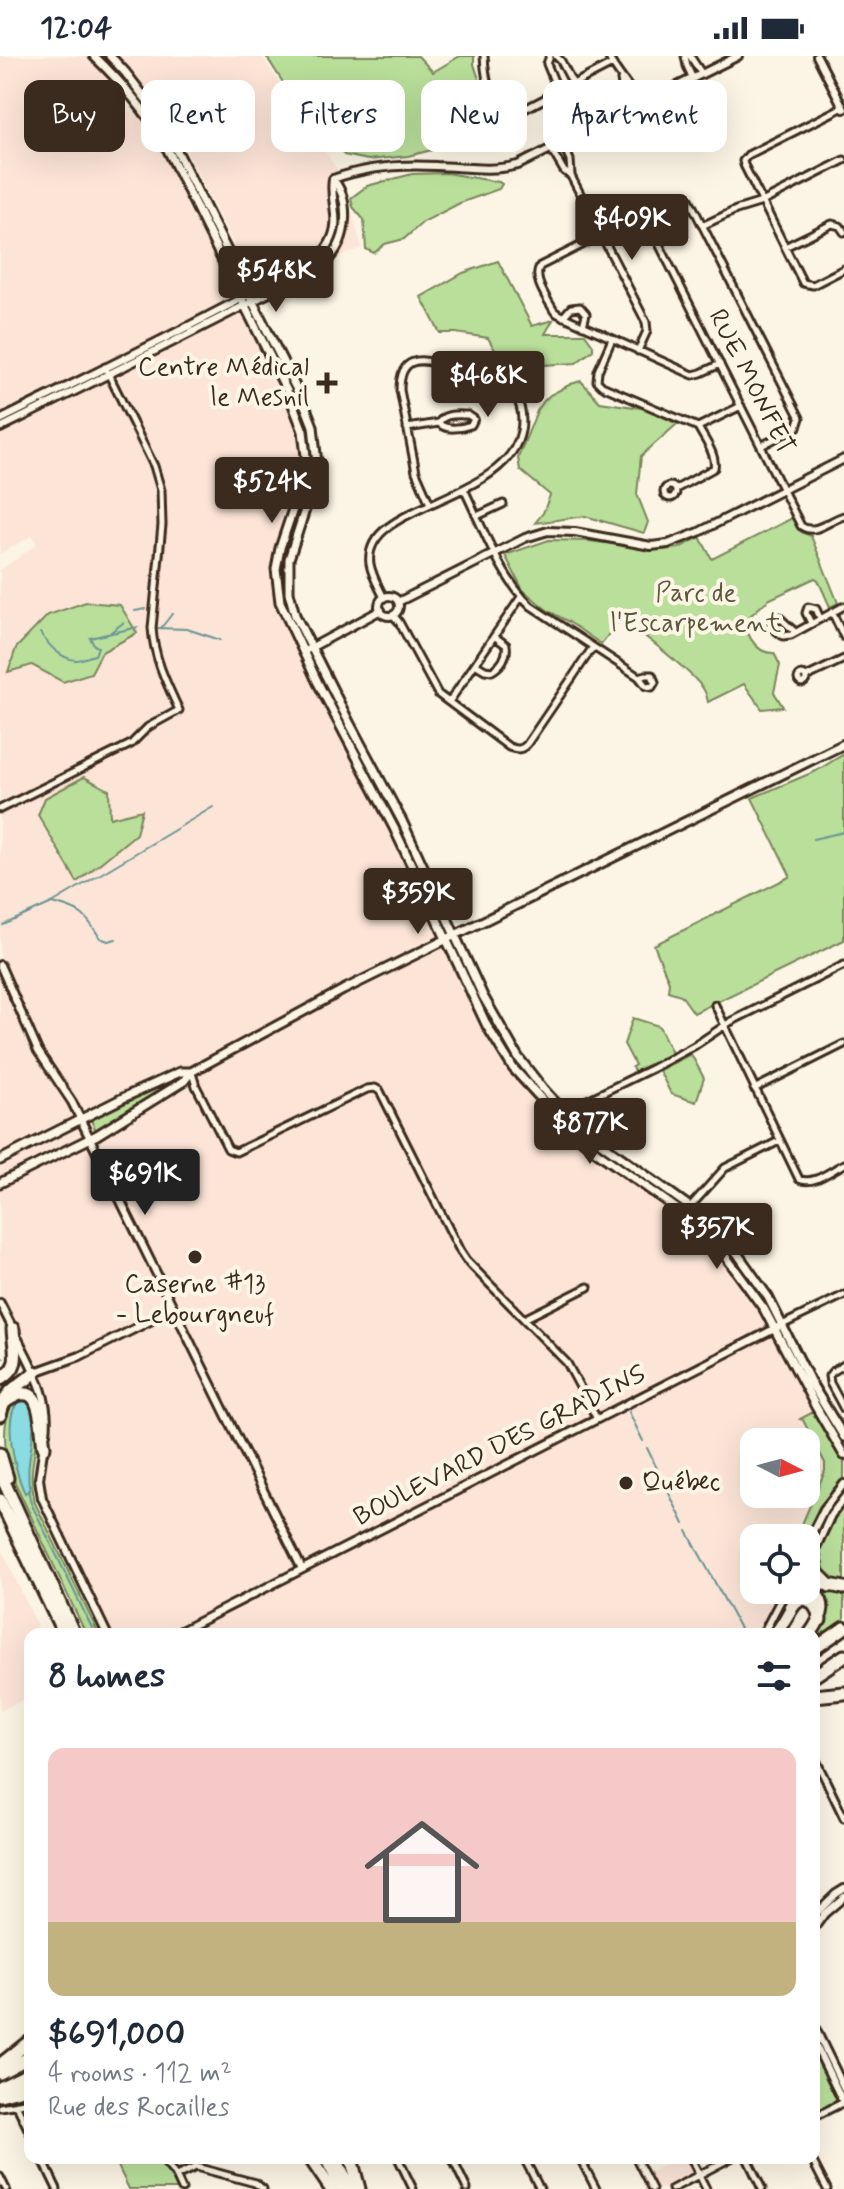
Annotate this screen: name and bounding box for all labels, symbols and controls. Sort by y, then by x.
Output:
text: 12:04 [40,9,112,48]
chip: Buy [24,80,125,152]
chip: Rent [141,80,255,152]
chip: Filters [271,80,405,152]
chip: New [421,80,527,152]
chip: Apartment [543,80,727,152]
pin: $409K [576,194,688,262]
text: $409K [593,203,671,237]
pin: $548K [220,246,332,314]
text: $548K [236,255,316,289]
street label: RUE MONFET [700,304,802,460]
place label: Centre Médical le Mesnil [138,351,309,415]
pin: $468K [432,351,544,419]
text: $468K [449,360,527,394]
marker: Centre Médical le Mesnil [316,372,338,394]
pin: $524K [216,457,328,525]
text: $524K [233,466,311,500]
park label: Parc de l'Escarpement [611,577,781,641]
pin: $359K [362,868,474,936]
text: $359K [382,877,454,911]
pin: $877K [534,1098,646,1166]
text: $877K [552,1107,628,1141]
pin: $691K [89,1149,201,1217]
text: $691K [109,1158,181,1192]
pin: $357K [661,1203,773,1271]
text: $357K [680,1212,754,1246]
marker: Caserne #13 - Lebourgneuf [186,1248,204,1266]
place label: Caserne #13 - Lebourgneuf [116,1268,274,1332]
street label: BOULEVARD DES GRADINS [348,1357,652,1535]
north arrow [740,1428,820,1508]
map controls [740,1428,820,1604]
place label: Québec [642,1466,720,1500]
marker: Québec [617,1474,635,1492]
button: locate [740,1524,820,1604]
text: 8 homes [48,1654,165,1699]
icon: filters [752,1654,796,1698]
icon: home [350,1800,494,1944]
text: $691,000 [48,2012,185,2057]
text: 4 rooms · 112 m² [48,2057,232,2091]
text: Rue des Rocailles [48,2091,230,2125]

